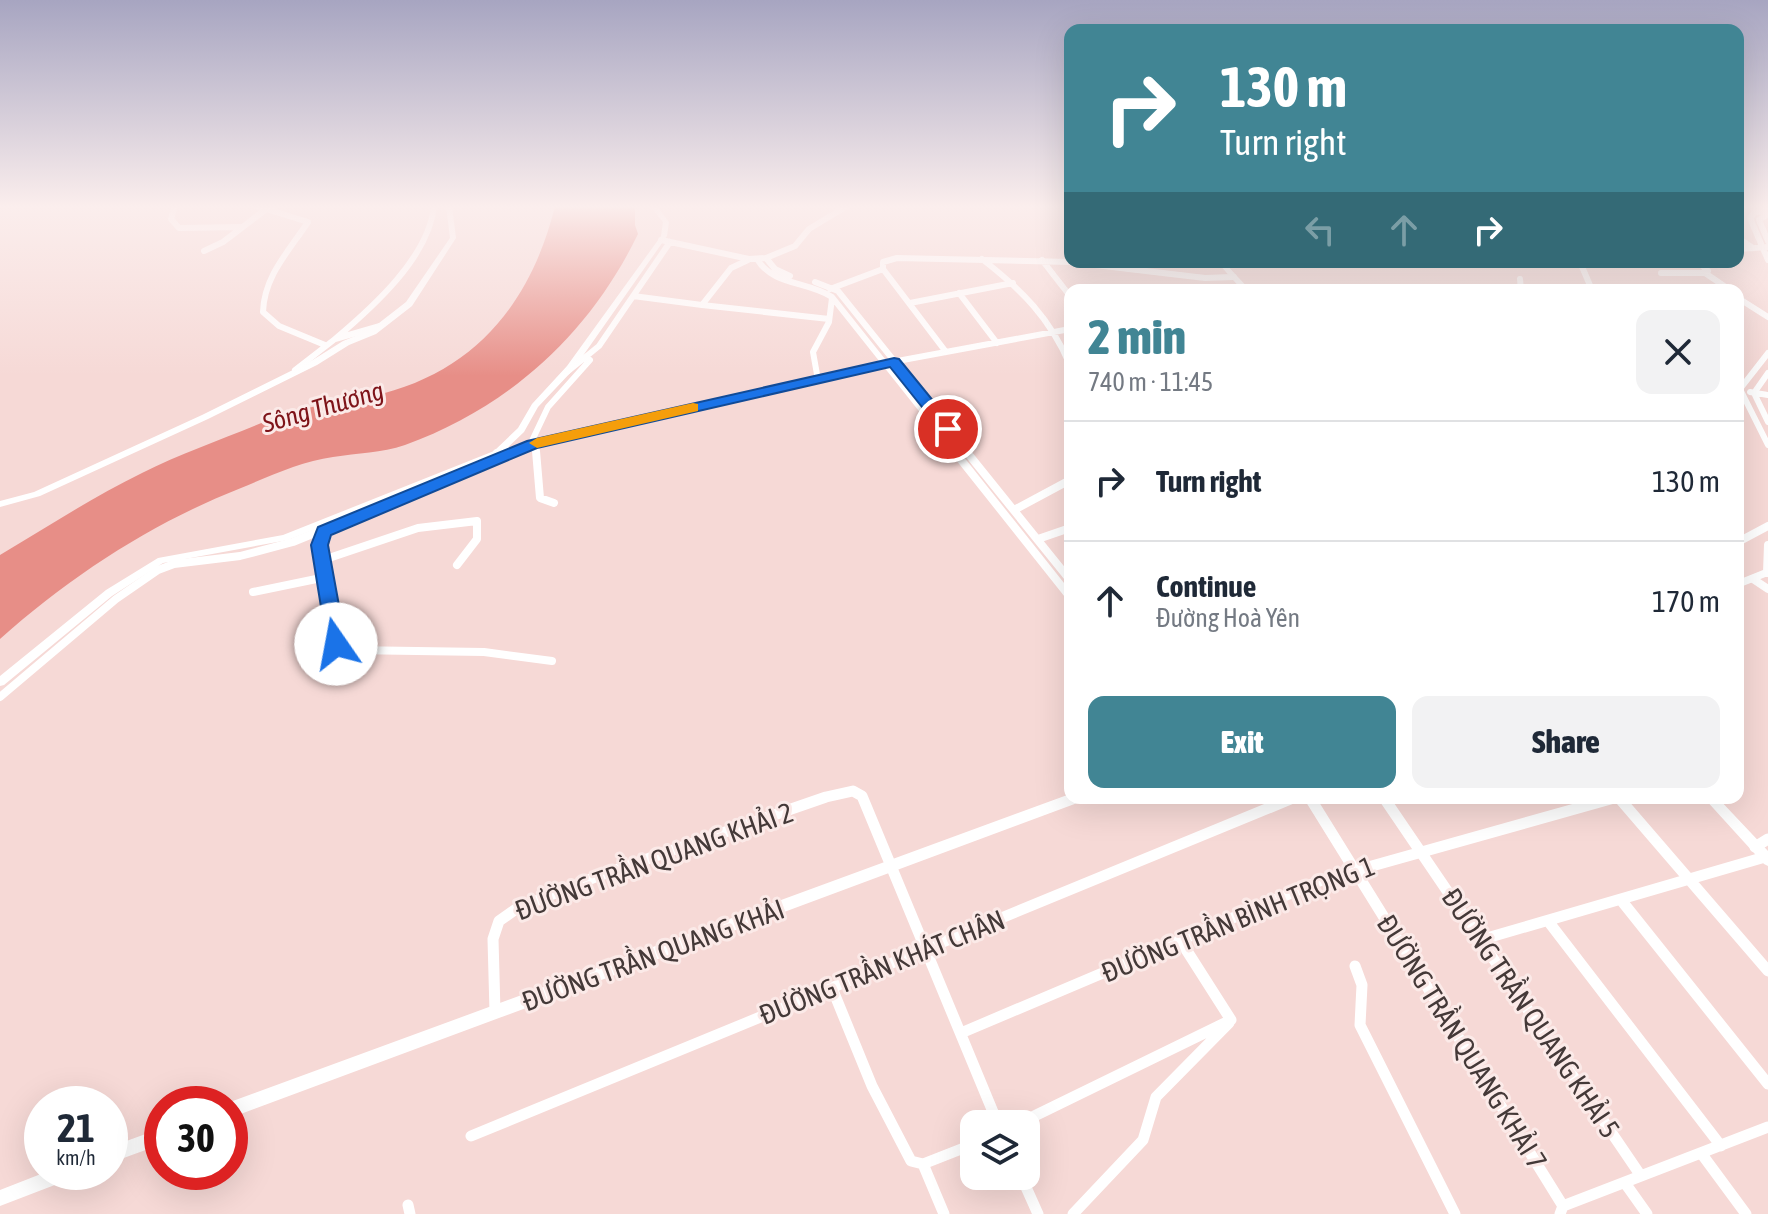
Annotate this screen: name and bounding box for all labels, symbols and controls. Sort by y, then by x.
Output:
text: 130 m [1220,55,1347,119]
icon: right [1088,56,1192,160]
text: Turn right [1220,121,1347,163]
icon: left [1298,208,1342,252]
icon: ahead [1382,208,1426,252]
icon: right [1466,208,1510,252]
text: 2 min [1088,309,1186,364]
button: close [1636,310,1720,394]
text: 740 m · 11:45 [1088,367,1213,397]
water label: Sông Thương [258,375,387,439]
pin [914,395,982,463]
icon: arrive [926,407,970,451]
icon: right [1088,459,1132,503]
text: Turn right [1156,464,1262,498]
text: 130 m [1652,464,1720,498]
text: Continue [1156,569,1256,603]
icon: ahead [1088,579,1132,623]
text: 170 m [1652,584,1720,618]
position arrow [294,602,378,686]
text: Đường Hoà Yên [1156,603,1300,633]
button: Exit [1088,696,1396,788]
button: Share [1412,696,1720,788]
street label: ĐƯỜNG TRẦN QUANG KHẢI 2 [509,793,797,926]
street label: ĐƯỜNG TRẦN BÌNH TRỌNG 1 [1096,847,1379,989]
street label: ĐƯỜNG TRẦN QUANG KHẢI 5 [1436,881,1629,1144]
street label: ĐƯỜNG TRẦN QUANG KHẢI [516,890,789,1017]
street label: ĐƯỜNG TRẦN KHÁT CHÂN [753,900,1009,1031]
street label: ĐƯỜNG TRẦN QUANG KHẢI 7 [1371,907,1556,1175]
speed limit sign: 30 [144,1086,248,1190]
text: 21 [57,1105,95,1150]
map controls [960,1110,1040,1190]
button: layers [960,1110,1040,1190]
text: km/h [56,1146,96,1169]

